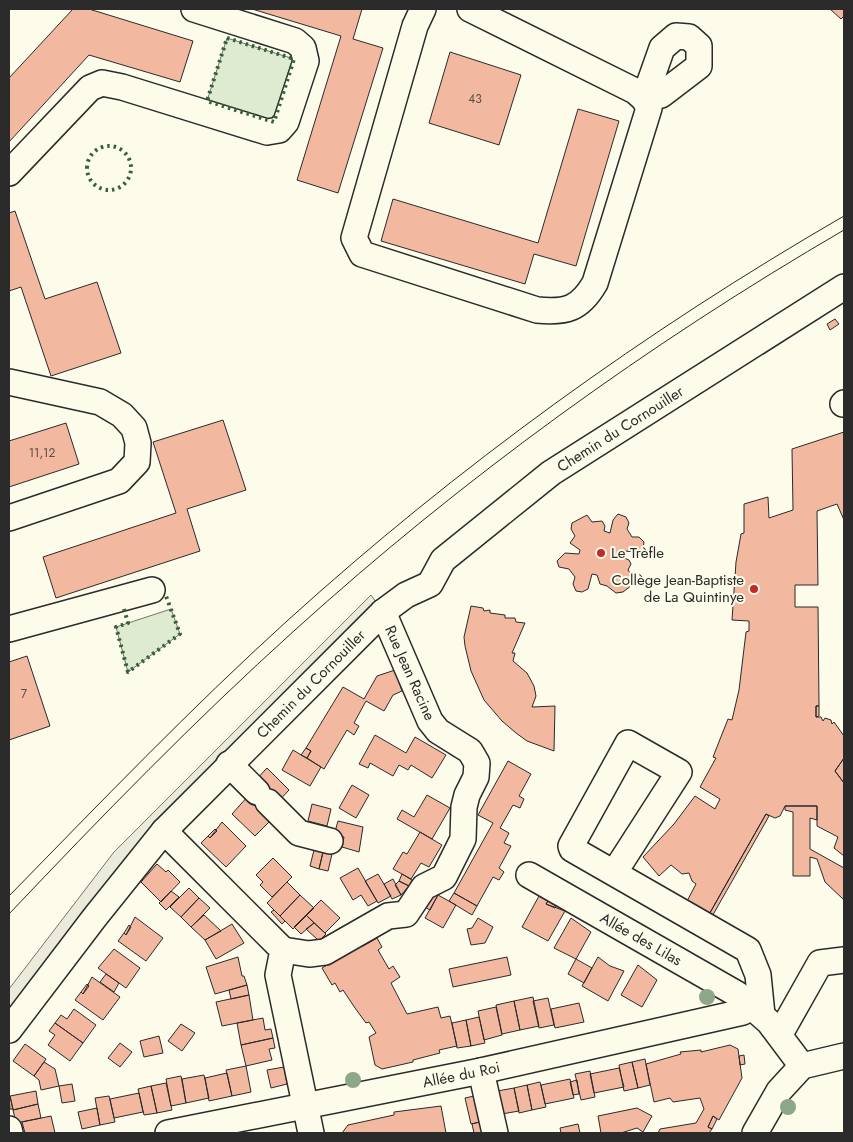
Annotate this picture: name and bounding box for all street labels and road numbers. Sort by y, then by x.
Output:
street label: Chemin du Cornouiller [553,380,689,477]
street label: Rue Jean Racine [379,622,441,724]
street label: Chemin du Cornouiller [251,624,371,744]
street label: Allée des Lilas [596,907,686,971]
street label: Allée du Roi [421,1056,502,1093]

